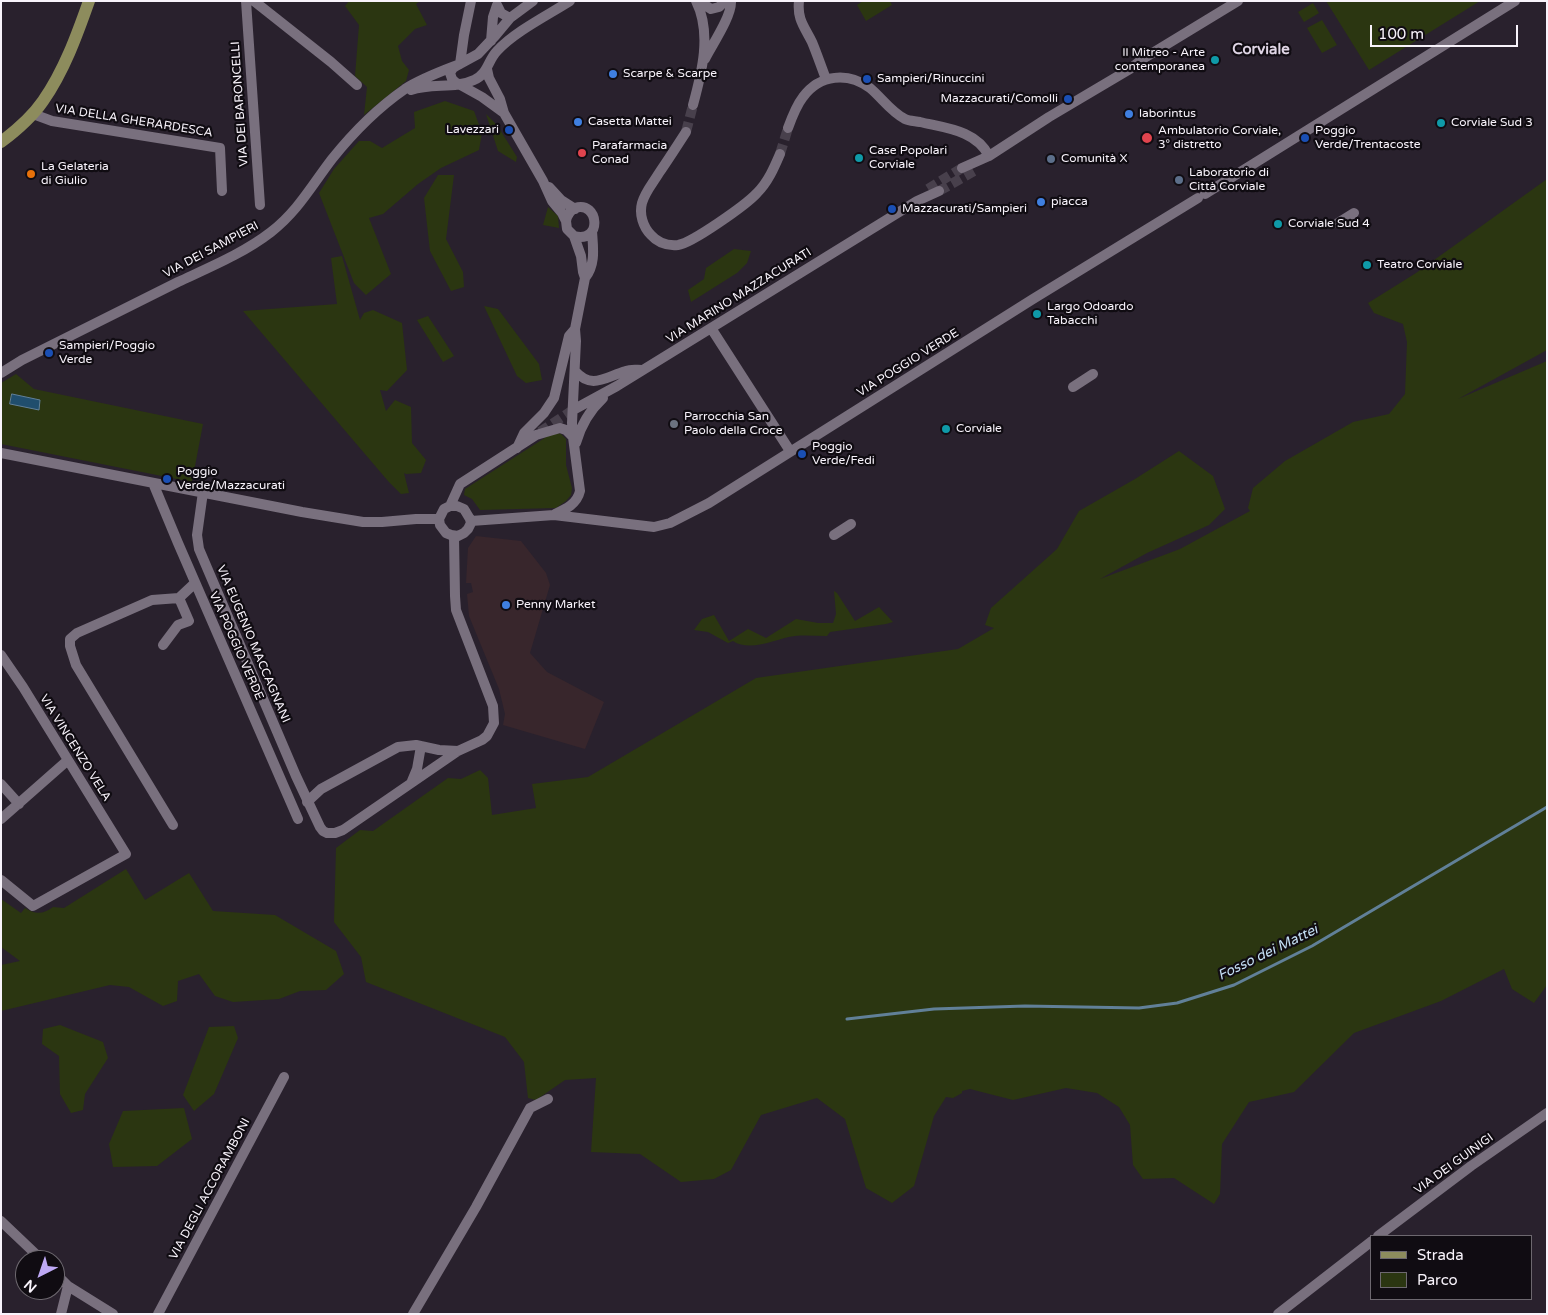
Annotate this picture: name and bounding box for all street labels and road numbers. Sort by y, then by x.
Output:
street label: VIA DEI BARONCELLI [228,41,252,167]
street label: VIA DELLA GHERARDESCA [54,101,214,141]
street label: VIA DEI SAMPIERI [161,219,261,281]
street label: VIA MARINO MAZZACURATI [664,245,814,347]
street label: VIA POGGIO VERDE [854,326,962,400]
street label: VIA EUGENIO MACCAGNANI [213,563,293,725]
street label: VIA POGGIO VERDE [206,590,266,702]
street label: VIA VINCENZO VELA [36,692,114,804]
street label: VIA DEGLI ACCORAMBONI [167,1116,253,1262]
street label: VIA DEI GUINIGI [1412,1130,1496,1198]

